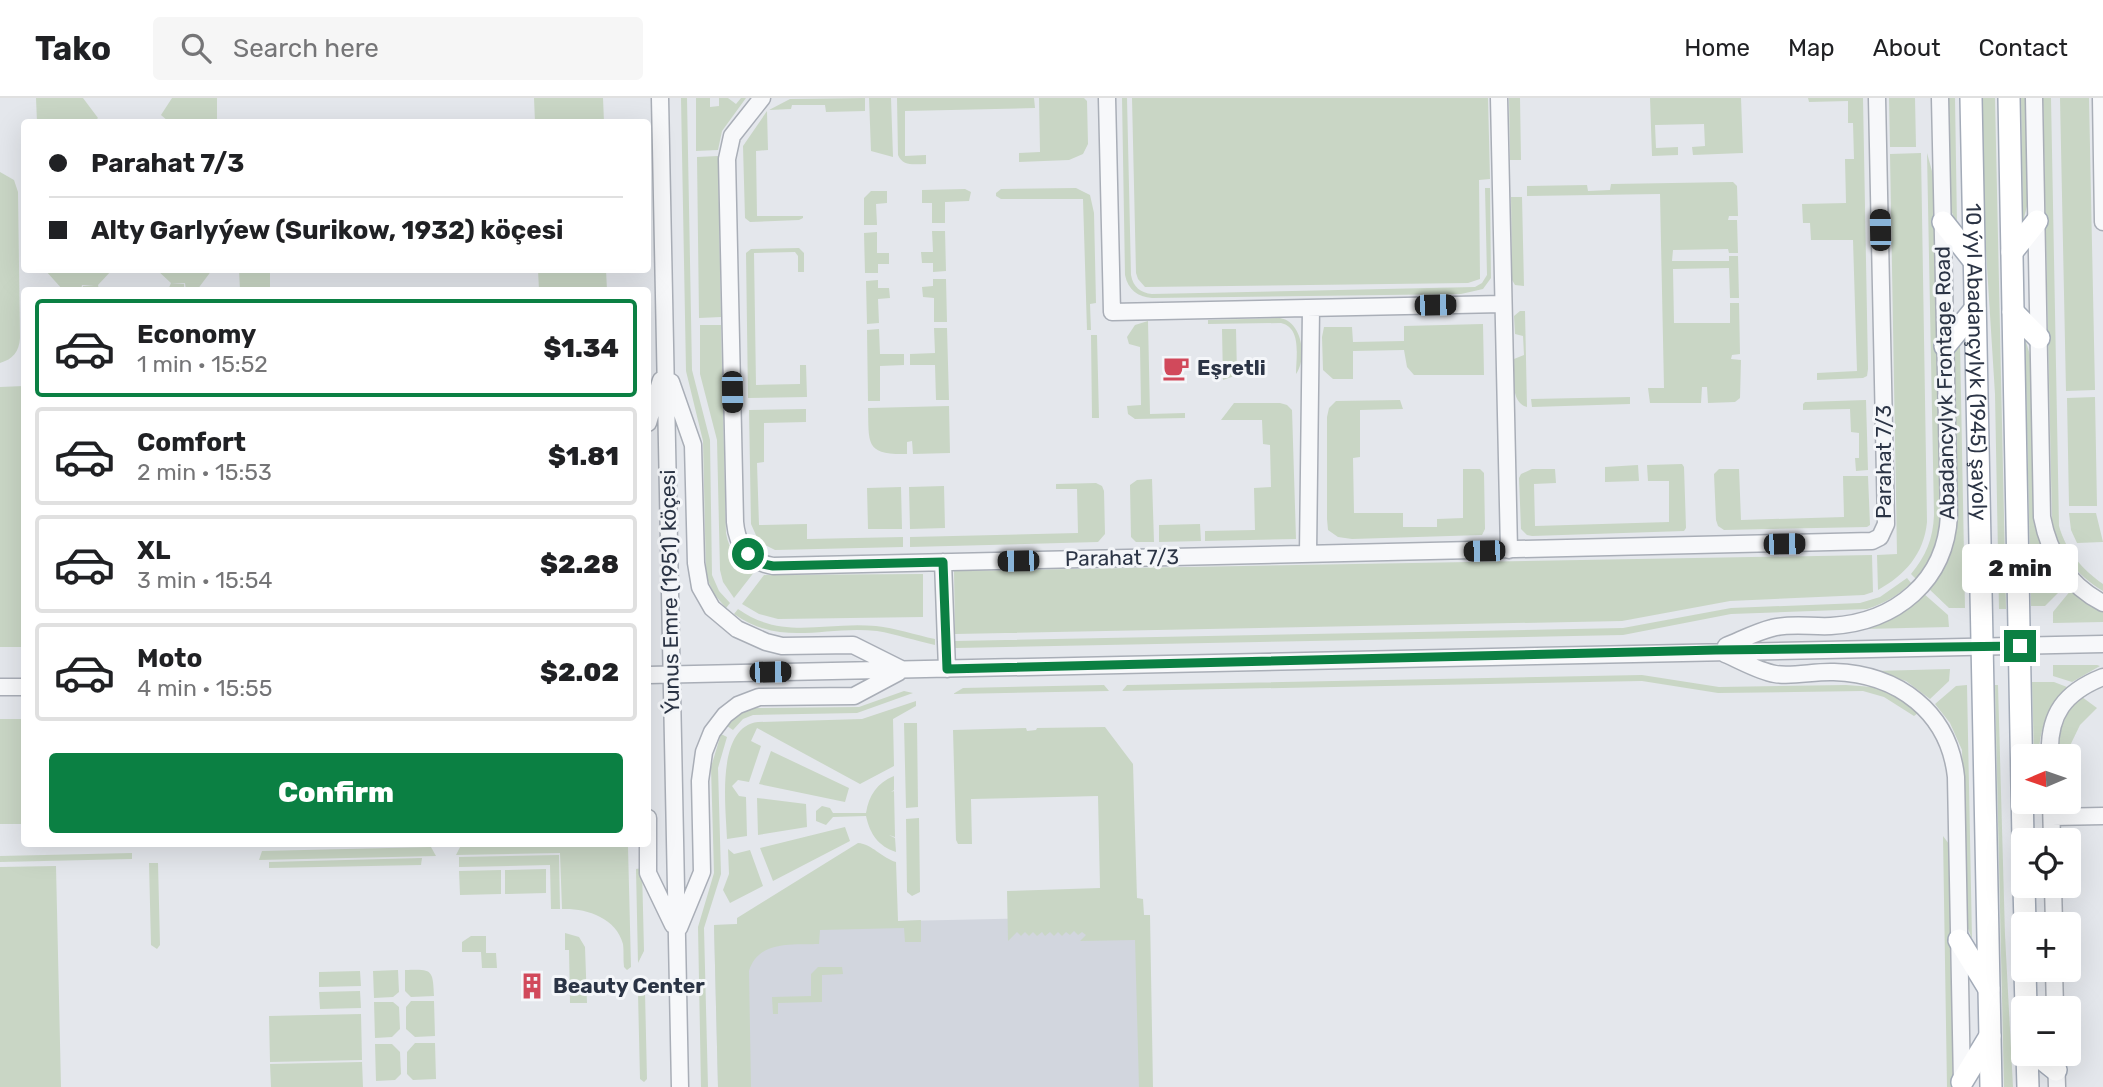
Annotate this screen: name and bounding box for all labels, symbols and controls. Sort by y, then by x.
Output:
search box [153,17,643,80]
text: Tako [35,29,111,68]
icon: search [177,29,215,67]
text: Search here [233,33,379,64]
text: Home [1684,34,1750,62]
text: Map [1788,34,1835,62]
text: About [1873,34,1941,62]
text: Contact [1979,34,2068,62]
text: Parahat 7/3 [91,148,244,179]
street label: 10 ýyl Abadançylyk (1945) şaýoly [1961,203,1993,521]
car [1870,209,1891,251]
text: Alty Garlyýew (Surikow, 1932) köçesi [91,215,563,246]
street label: Abadancylyk Frontage Road [1930,246,1959,520]
car [1414,294,1457,316]
icon: car [53,317,116,380]
text: Economy [137,319,256,350]
text: $1.34 [543,333,619,364]
text: 1 min · 15:52 [137,350,268,378]
cafe icon: Eşretli [1161,353,1191,383]
place label: Eşretli [1197,355,1266,380]
car [722,371,743,413]
street label: Parahat 7/3 [1871,405,1896,519]
icon: car [53,425,116,488]
text: Comfort [137,427,246,458]
text: $1.81 [548,441,619,472]
text: 2 min · 15:53 [137,458,272,486]
street label: Ýunus Emre (1951) köçesi [655,469,684,715]
icon: car [53,533,116,596]
car [1763,533,1806,555]
text: XL [137,535,170,566]
route start [732,538,764,570]
car [1463,540,1506,562]
street label: Parahat 7/3 [1065,544,1179,571]
callout: 2 min [1962,545,2078,594]
text: $2.28 [540,549,619,580]
car [997,550,1040,572]
text: 2 min [1988,554,2052,582]
text: 3 min · 15:54 [137,566,273,594]
route end [2004,630,2036,662]
icon: car [53,641,116,704]
text: Moto [137,643,202,674]
text: $2.02 [540,657,619,688]
car [749,661,792,683]
text: 4 min · 15:55 [137,674,272,702]
north arrow [2011,744,2081,814]
map controls [2011,744,2081,1066]
button: Confirm [49,753,623,833]
button: locate [2011,828,2081,898]
button: + [2011,912,2081,982]
building icon: Beauty Center [517,971,547,1001]
place label: Beauty Center [553,973,705,998]
button: − [2011,996,2081,1066]

